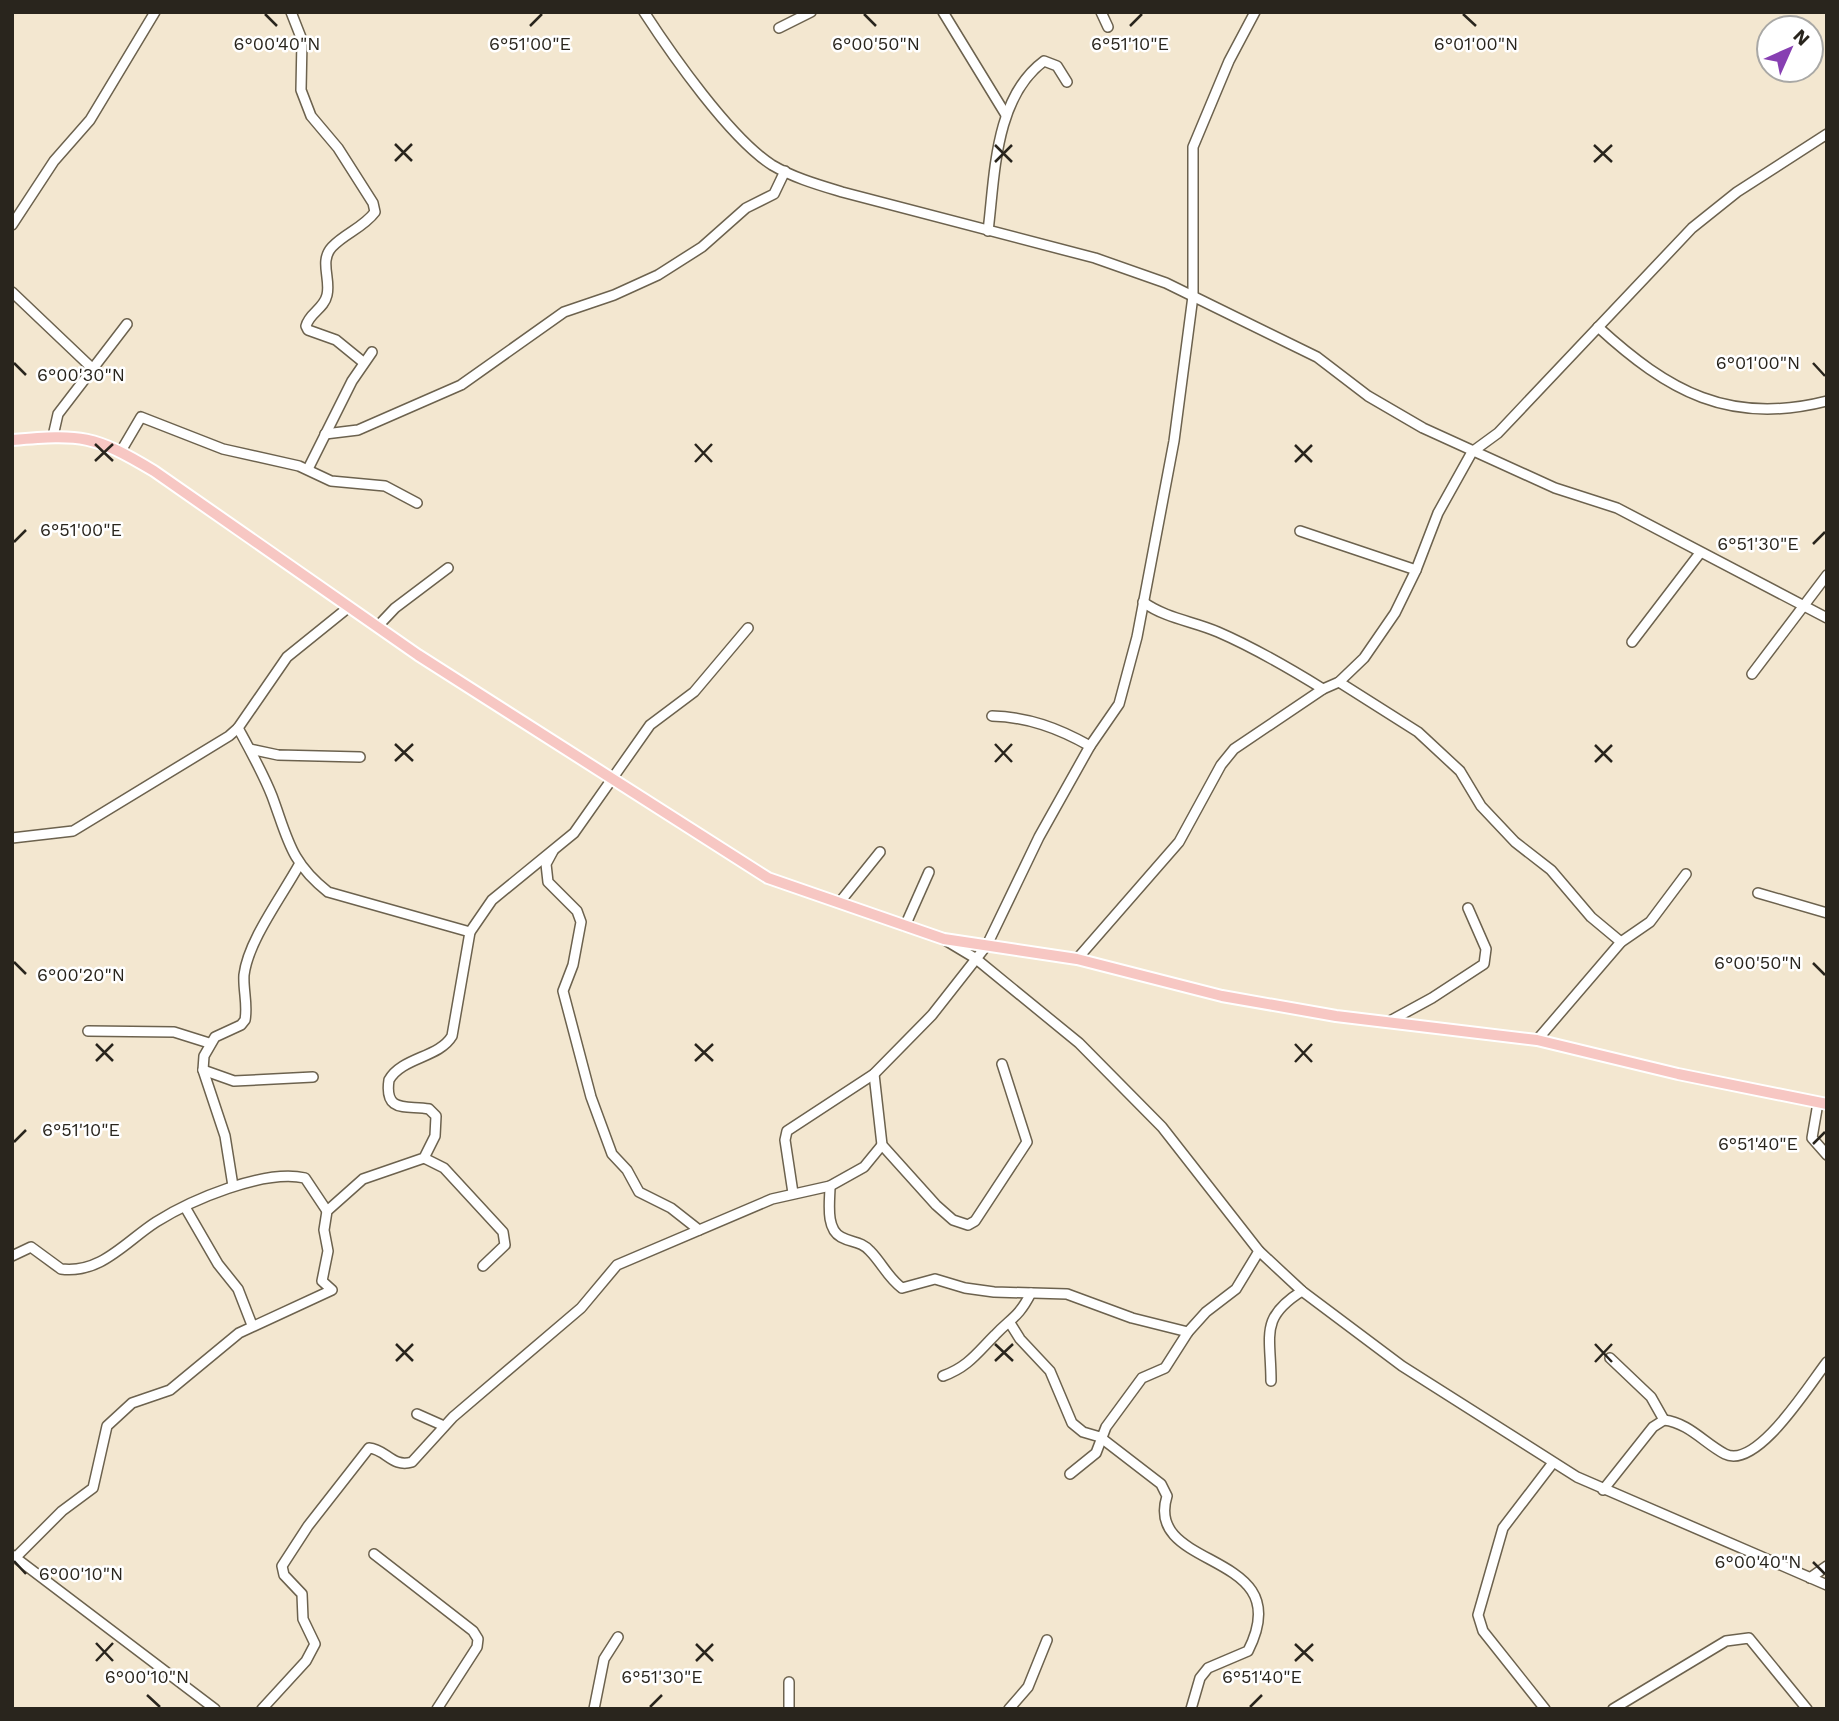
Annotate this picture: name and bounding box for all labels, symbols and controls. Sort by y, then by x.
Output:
north arrow [1755,14,1825,84]
text: N [1789,24,1815,50]
text: 6°00'40"N [234,33,320,54]
text: 6°51'00"E [489,33,571,54]
text: 6°00'50"N [832,33,920,54]
text: 6°51'10"E [1091,33,1169,54]
text: 6°01'00"N [1434,33,1518,54]
text: 6°01'00"N [1716,352,1800,373]
text: 6°00'30"N [37,364,125,385]
text: 6°51'00"E [40,519,122,540]
text: 6°51'30"E [1717,533,1799,554]
text: 6°00'50"N [1714,952,1802,973]
text: 6°00'20"N [37,964,125,985]
text: 6°51'10"E [42,1119,120,1140]
text: 6°51'40"E [1718,1133,1798,1154]
text: 6°00'40"N [1715,1551,1801,1572]
text: 6°00'10"N [39,1563,123,1584]
text: 6°00'10"N [105,1666,189,1687]
text: 6°51'30"E [621,1666,703,1687]
text: 6°51'40"E [1222,1666,1302,1687]

